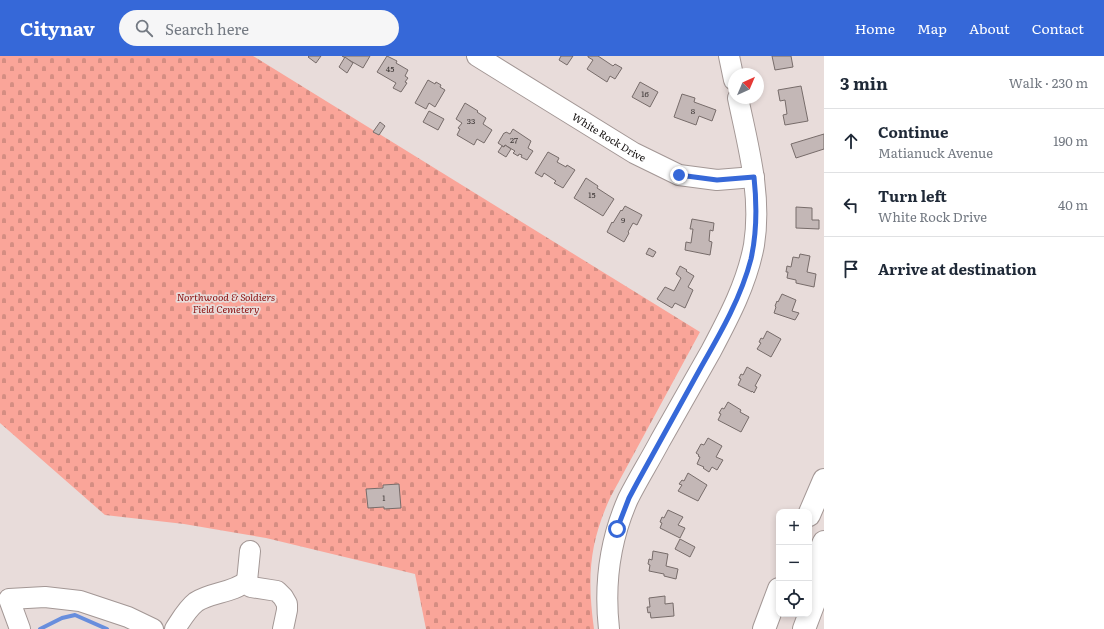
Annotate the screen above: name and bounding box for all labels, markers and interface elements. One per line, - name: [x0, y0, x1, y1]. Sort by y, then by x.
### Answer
- search box: [119, 10, 399, 46]
- text: Citynav: [20, 14, 95, 42]
- icon: search: [133, 17, 155, 39]
- text: Search here: [165, 17, 249, 40]
- text: Home: [855, 18, 895, 38]
- text: Map: [917, 18, 947, 38]
- text: About: [969, 18, 1010, 38]
- text: Contact: [1032, 18, 1084, 38]
- house number: 45: [386, 63, 394, 74]
- north arrow: [728, 68, 764, 104]
- text: 3 min: [840, 70, 888, 95]
- text: Walk · 230 m: [1009, 73, 1088, 92]
- house number: 16: [641, 88, 649, 99]
- house number: 8: [691, 105, 696, 116]
- street label: White Rock Drive: [569, 109, 649, 165]
- house number: 33: [467, 115, 475, 126]
- text: Continue: [878, 120, 948, 143]
- icon: ahead: [840, 130, 862, 152]
- text: 190 m: [1053, 131, 1088, 150]
- house number: 27: [510, 134, 518, 145]
- text: Matianuck Avenue: [878, 143, 993, 162]
- route end: [670, 166, 688, 184]
- text: Turn left: [878, 184, 947, 207]
- house number: 15: [588, 189, 596, 200]
- icon: left: [840, 194, 862, 216]
- text: 40 m: [1058, 195, 1088, 214]
- text: White Rock Drive: [878, 207, 987, 226]
- house number: 9: [621, 214, 625, 225]
- text: Arrive at destination: [878, 257, 1037, 280]
- icon: arrive: [840, 258, 862, 280]
- park label: Northwood & Soldiers Field Cemetery: [177, 289, 275, 316]
- house number: 1: [382, 492, 386, 503]
- map controls: [776, 509, 812, 617]
- button: +: [776, 509, 812, 545]
- route start: [608, 520, 626, 538]
- button: −: [776, 545, 812, 581]
- button: locate: [776, 581, 812, 617]

